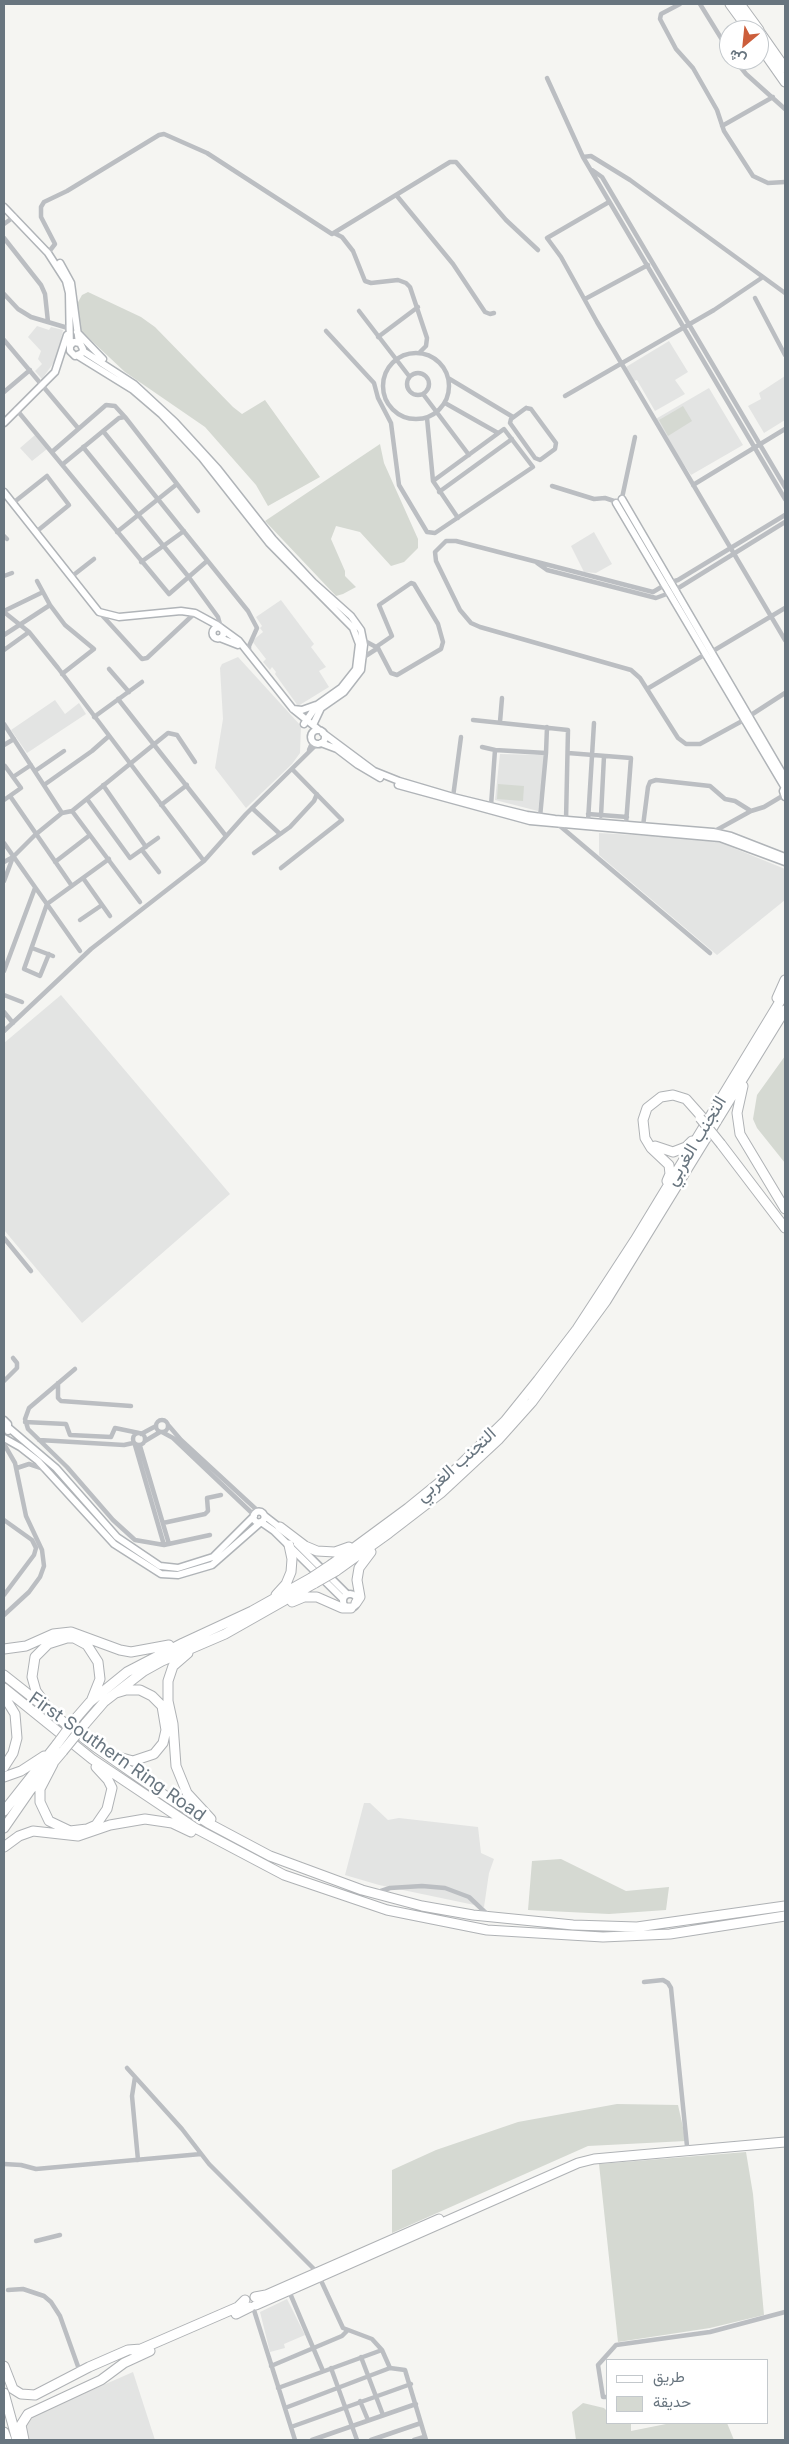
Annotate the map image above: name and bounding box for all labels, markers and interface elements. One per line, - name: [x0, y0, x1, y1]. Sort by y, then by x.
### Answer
- north arrow: [719, 20, 769, 70]
- text: ش: [726, 46, 749, 69]
- street label: التجنب الغربي: [661, 1092, 731, 1190]
- street label: التجنب الغربي: [411, 1423, 501, 1507]
- street label: First Southern Ring Road: [24, 1688, 210, 1826]
- legend: [606, 2359, 769, 2424]
- text: طريق: [653, 2367, 685, 2386]
- text: حديقة: [653, 2392, 691, 2411]

